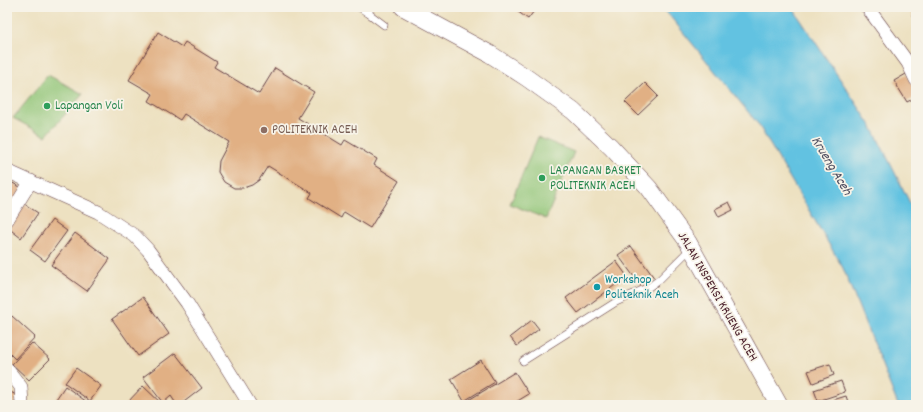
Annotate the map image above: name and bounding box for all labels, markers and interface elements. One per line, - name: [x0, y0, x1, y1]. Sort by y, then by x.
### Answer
- place label: Lapangan Voli: [55, 97, 123, 116]
- marker: Lapangan Voli: [42, 101, 52, 111]
- place label: POLITEKNIK ACEH: [272, 121, 357, 140]
- marker: POLITEKNIK ACEH: [259, 125, 269, 135]
- water label: Krueng Aceh: [806, 133, 857, 200]
- place label: LAPANGAN BASKET POLITEKNIK ACEH: [550, 162, 641, 196]
- marker: LAPANGAN BASKET POLITEKNIK ACEH: [537, 173, 547, 183]
- street label: JALAN INSPEKSI KRUENG ACEH: [672, 229, 762, 365]
- place label: Workshop Politeknik Aceh: [605, 271, 679, 305]
- marker: Workshop Politeknik Aceh: [592, 282, 602, 292]

